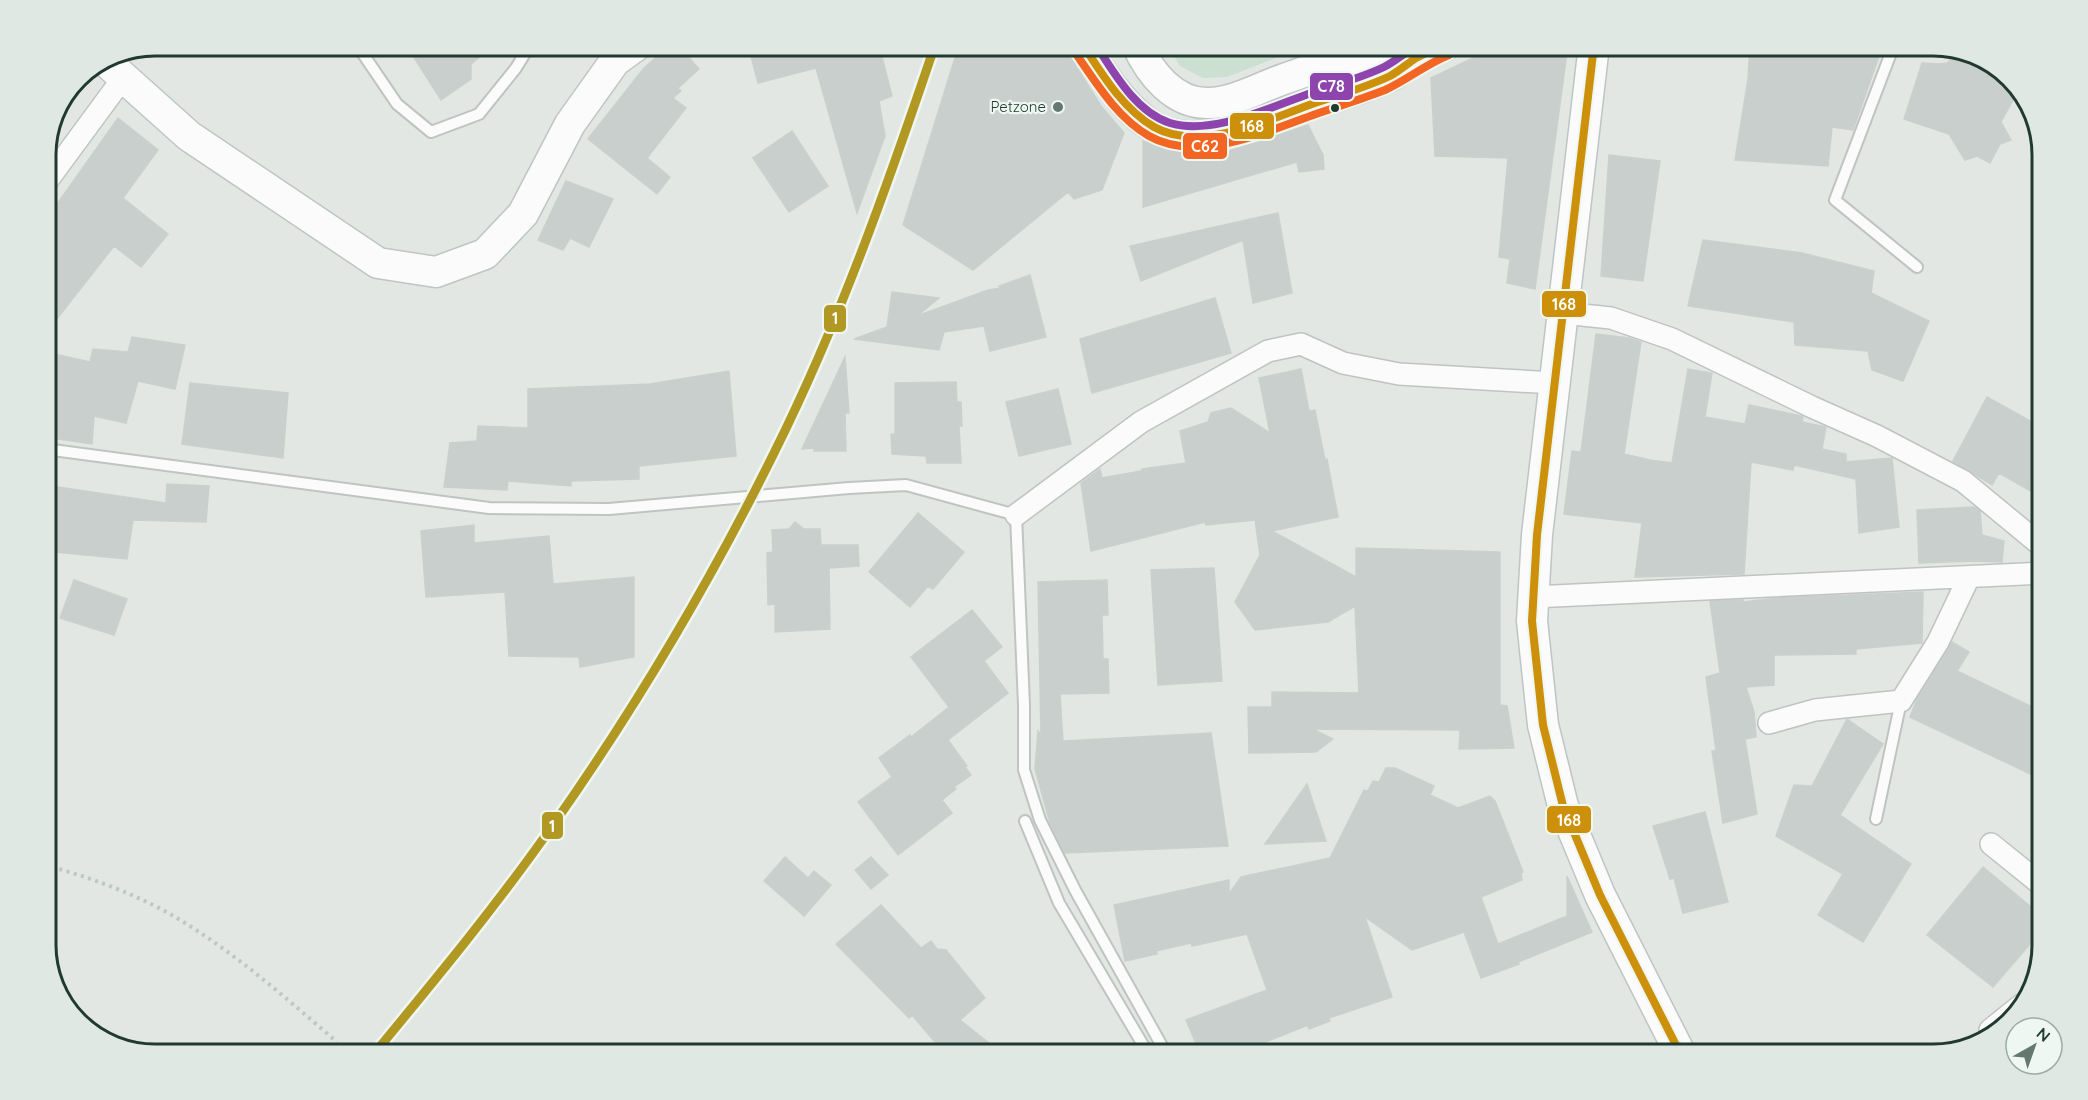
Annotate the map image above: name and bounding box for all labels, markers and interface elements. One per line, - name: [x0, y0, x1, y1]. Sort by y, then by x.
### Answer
- line badge: C78: [1309, 72, 1354, 101]
- text: C78: [1317, 76, 1345, 96]
- place label: Petzone: [990, 97, 1046, 116]
- marker: Petzone: [1051, 100, 1065, 114]
- unlabelled marker: [1329, 102, 1341, 114]
- line badge: 168: [1229, 112, 1275, 140]
- text: 168: [1240, 116, 1264, 136]
- line badge: C62: [1182, 132, 1228, 160]
- text: C62: [1191, 136, 1219, 156]
- line badge: 168: [1541, 290, 1587, 318]
- text: 168: [1552, 294, 1576, 314]
- line badge: 1: [823, 304, 847, 333]
- text: 1: [832, 308, 838, 328]
- line badge: 168: [1546, 805, 1592, 834]
- text: 168: [1557, 810, 1581, 830]
- line badge: 1: [541, 811, 564, 840]
- text: 1: [549, 816, 555, 836]
- north arrow: [2004, 1016, 2064, 1076]
- text: N: [2033, 1023, 2055, 1046]

